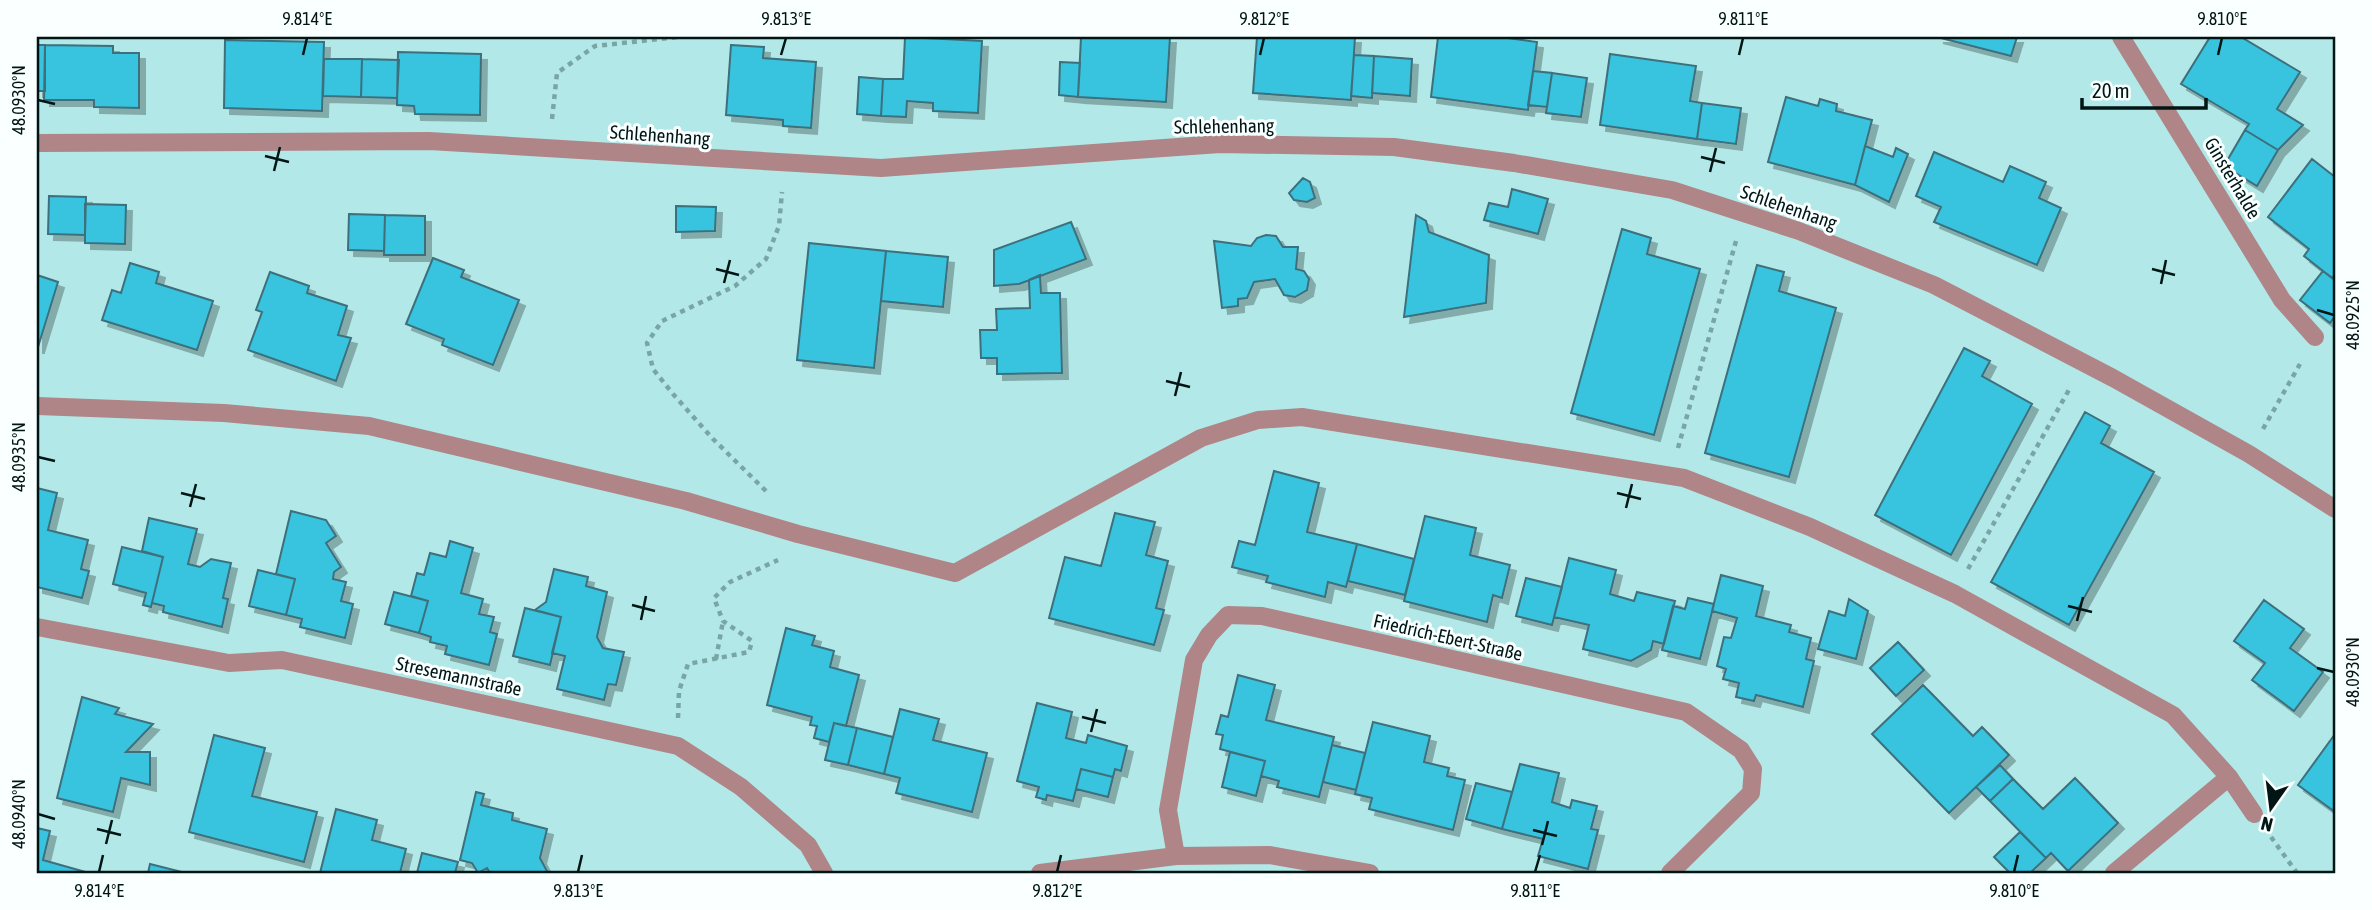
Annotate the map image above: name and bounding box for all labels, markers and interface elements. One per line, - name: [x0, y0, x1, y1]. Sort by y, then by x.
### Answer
- text: 9.814°E: [282, 8, 332, 29]
- text: 9.813°E: [761, 8, 811, 29]
- text: 9.812°E: [1239, 8, 1289, 29]
- text: 9.811°E: [1718, 8, 1768, 29]
- text: 9.810°E: [2197, 8, 2247, 29]
- text: 48.0930°N: [8, 65, 29, 135]
- scale bar: [2082, 66, 2206, 110]
- text: 20 m: [2092, 78, 2130, 102]
- street label: Schlehenhang: [1174, 114, 1275, 138]
- street label: Schlehenhang: [609, 121, 712, 150]
- street label: Ginsterhalde: [2200, 134, 2266, 222]
- street label: Schlehenhang: [1738, 180, 1841, 234]
- text: 48.0925°N: [2342, 280, 2363, 350]
- text: 48.0935°N: [8, 422, 29, 492]
- street label: Friedrich-Ebert-Straße: [1371, 609, 1525, 665]
- text: 48.0930°N: [2342, 637, 2363, 707]
- street label: Stresemannstraße: [394, 652, 524, 700]
- north arrow: [2236, 774, 2306, 844]
- text: 48.0940°N: [8, 779, 29, 849]
- text: N: [2259, 812, 2275, 837]
- text: 9.814°E: [74, 880, 124, 901]
- text: 9.813°E: [553, 880, 603, 901]
- text: 9.812°E: [1032, 880, 1082, 901]
- text: 9.811°E: [1510, 880, 1560, 901]
- text: 9.810°E: [1989, 880, 2039, 901]

